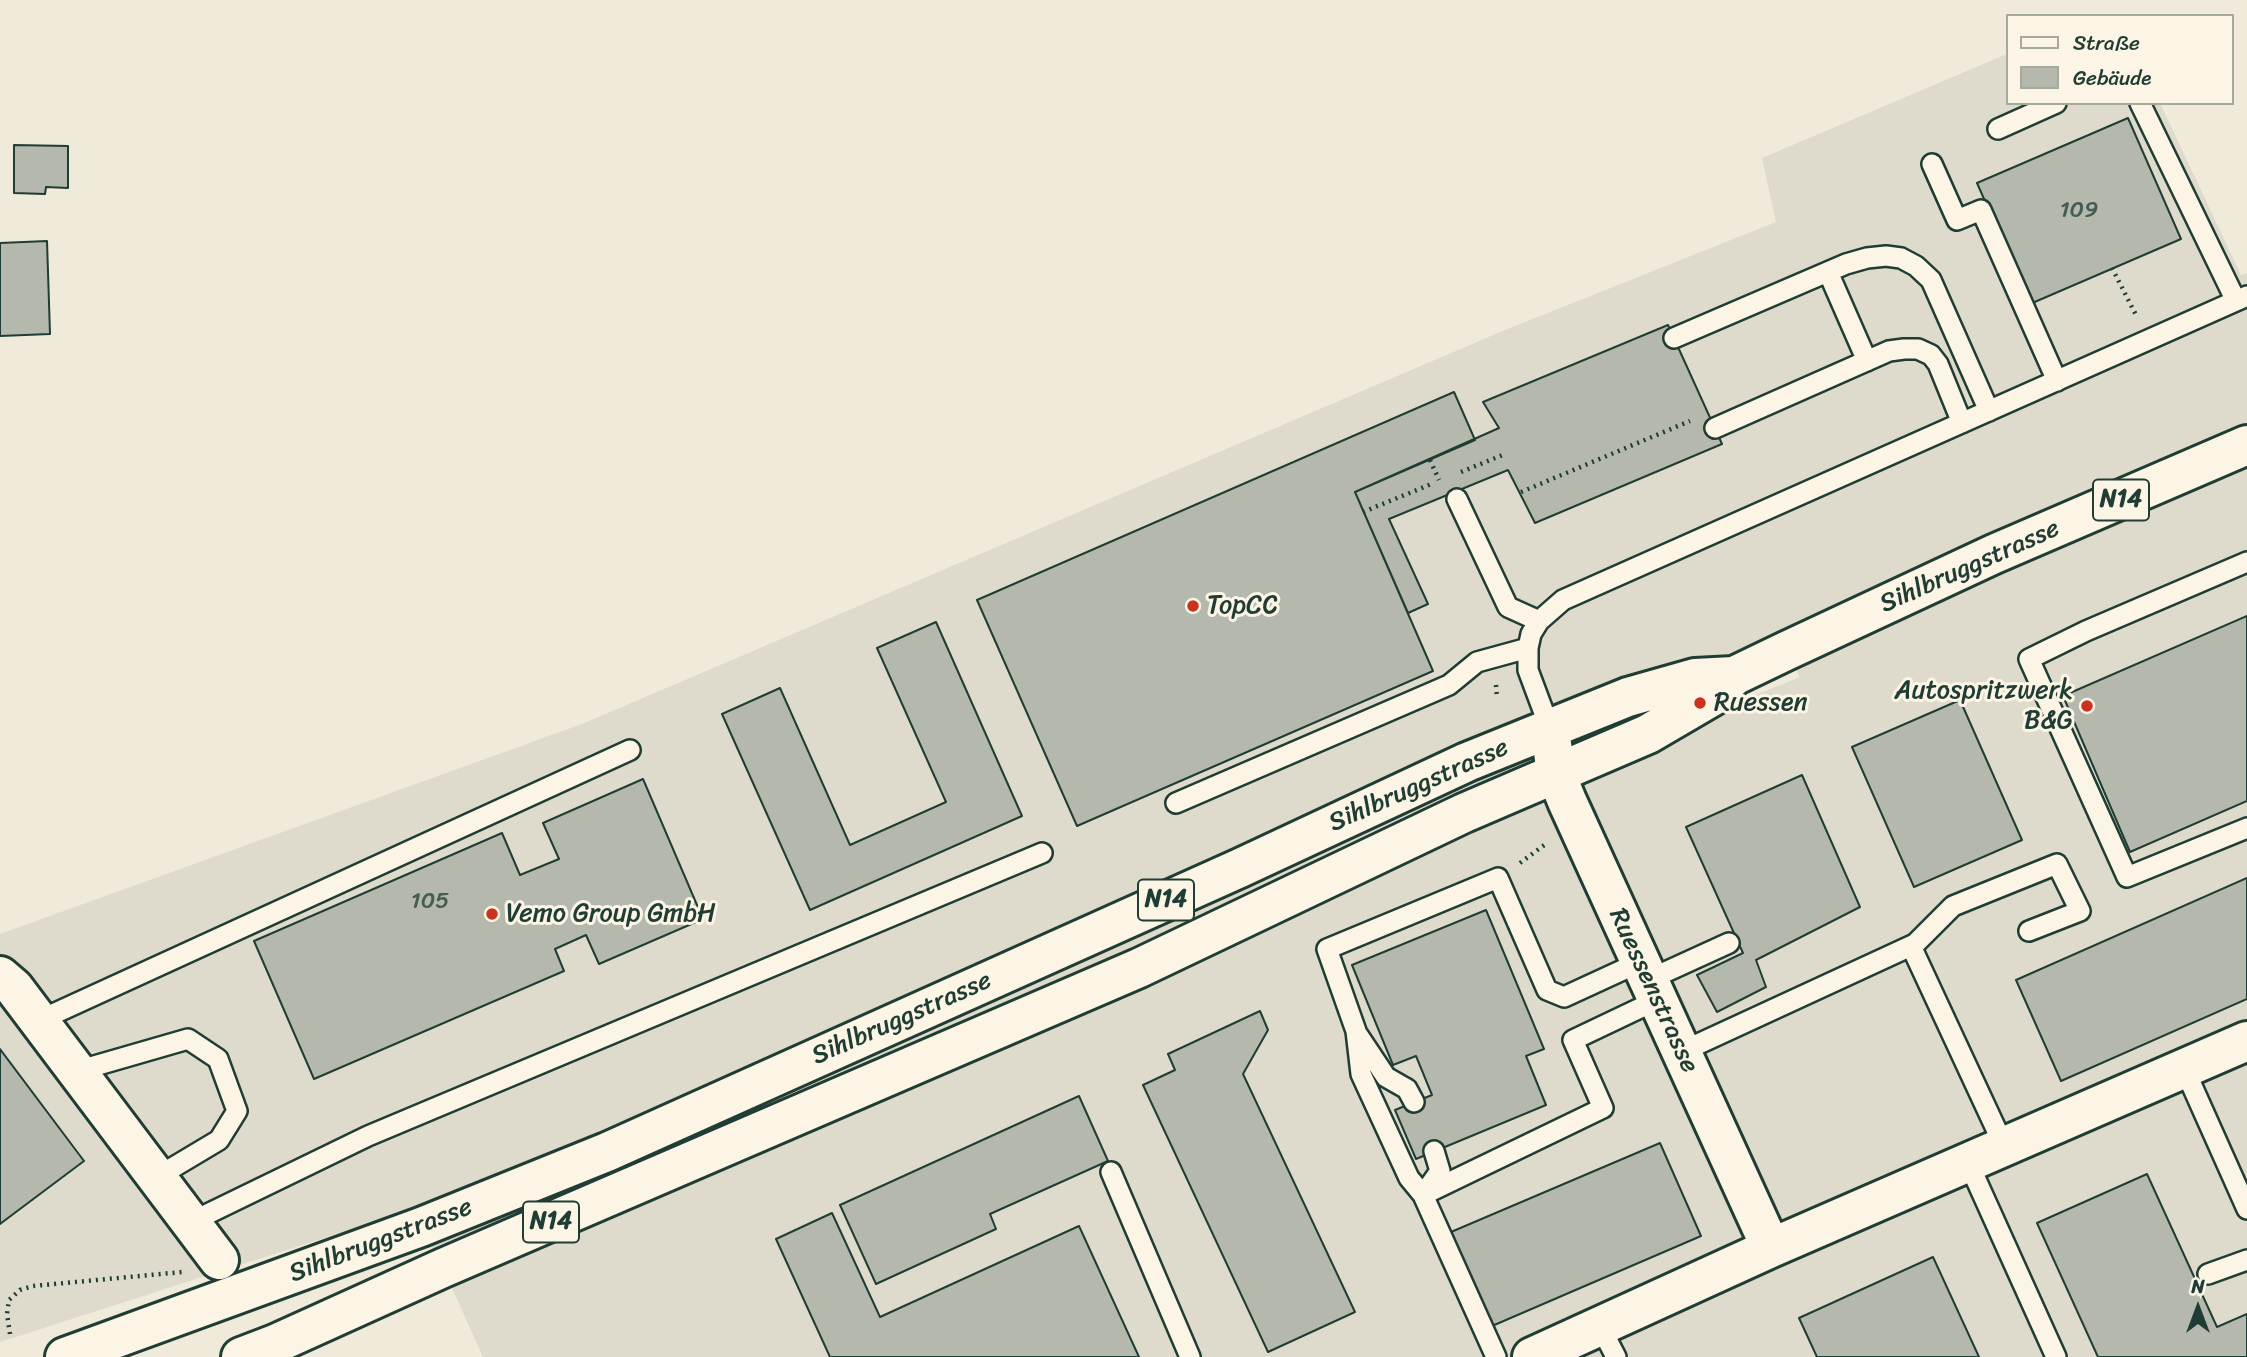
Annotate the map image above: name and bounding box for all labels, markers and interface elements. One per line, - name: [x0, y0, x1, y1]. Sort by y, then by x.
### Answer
- legend: [2006, 14, 2233, 105]
- text: Straße: [2073, 24, 2140, 62]
- text: Gebäude: [2073, 59, 2151, 97]
- house number: 109: [2060, 197, 2098, 225]
- road number: N14: [2093, 480, 2149, 520]
- street label: Sihlbruggstrasse: [1875, 513, 2065, 621]
- place label: TopCC: [1207, 590, 1278, 622]
- marker: TopCC: [1185, 598, 1201, 614]
- place label: Autospritzwerk B&G: [1894, 675, 2073, 736]
- place label: Ruessen: [1714, 687, 1808, 719]
- marker: Ruessen: [1692, 695, 1708, 711]
- marker: Autospritzwerk B&G: [2079, 698, 2095, 714]
- street label: Sihlbruggstrasse: [1324, 732, 1514, 840]
- road number: N14: [1138, 880, 1194, 920]
- house number: 105: [411, 888, 449, 916]
- place label: Vemo Group GmbH: [506, 898, 716, 930]
- street label: Ruessenstrasse: [1601, 904, 1705, 1078]
- marker: Vemo Group GmbH: [484, 906, 500, 922]
- street label: Sihlbruggstrasse: [807, 965, 997, 1073]
- street label: Sihlbruggstrasse: [285, 1192, 477, 1290]
- road number: N14: [523, 1202, 579, 1242]
- text: N: [2191, 1270, 2205, 1303]
- north arrow: [2163, 1273, 2233, 1343]

